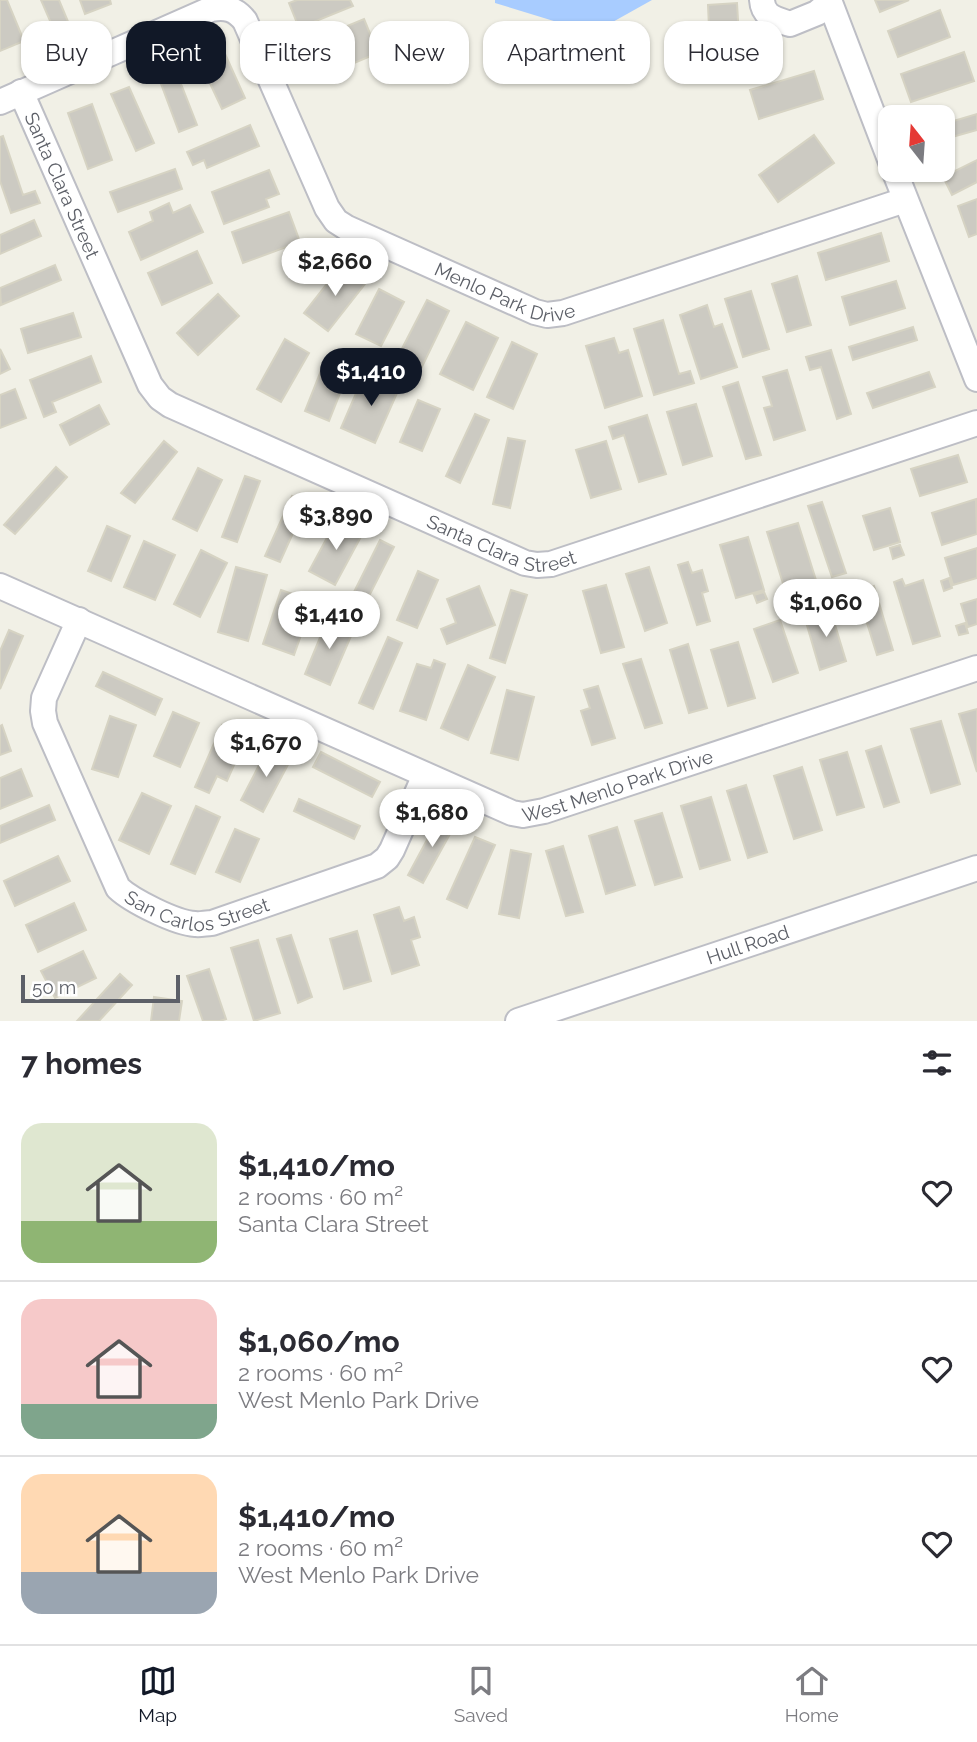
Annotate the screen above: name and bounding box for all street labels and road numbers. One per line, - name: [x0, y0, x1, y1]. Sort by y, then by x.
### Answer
- street label: Santa Clara Street: [20, 109, 104, 263]
- street label: Menlo Park Drive: [431, 258, 578, 327]
- street label: Santa Clara Street: [424, 510, 579, 576]
- street label: West Menlo Park Drive: [520, 745, 716, 826]
- street label: San Carlos Street: [121, 886, 272, 935]
- street label: Hull Road: [704, 921, 792, 968]

